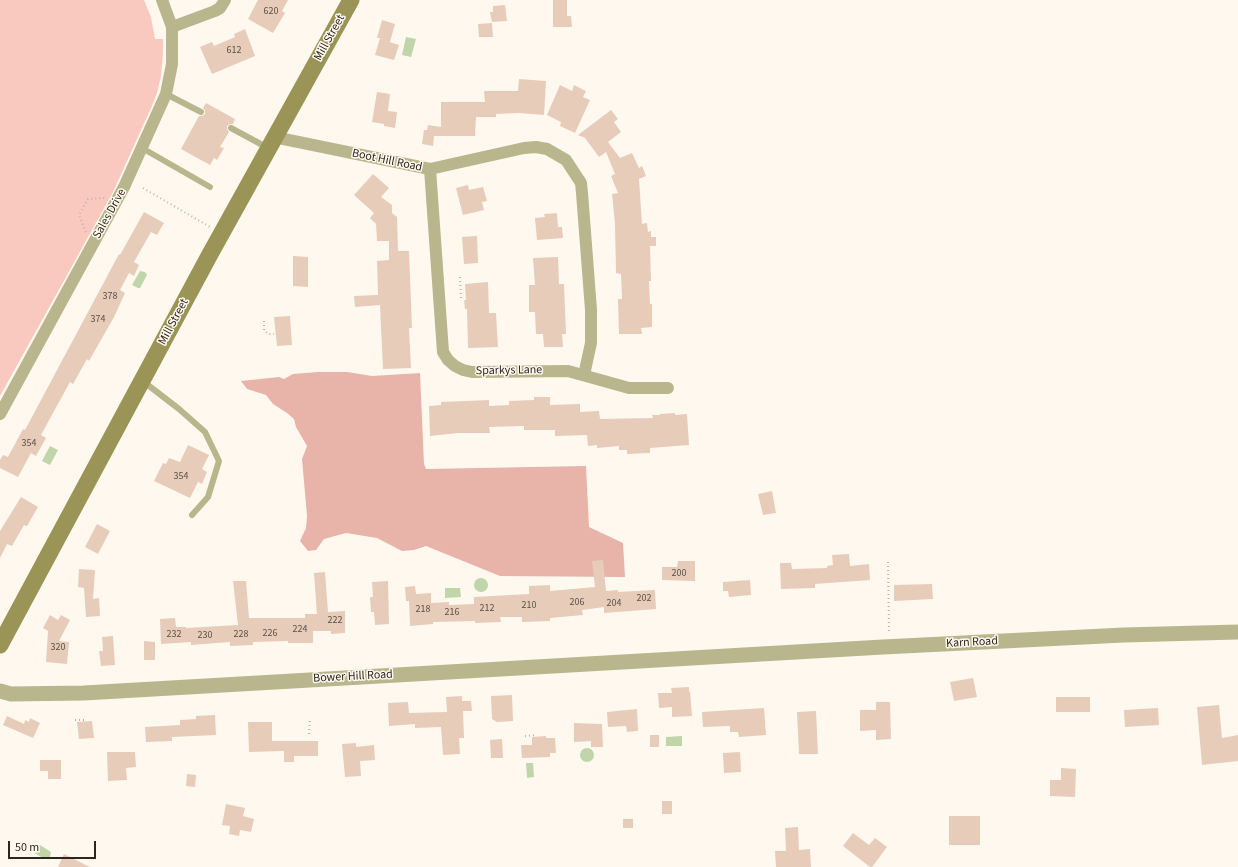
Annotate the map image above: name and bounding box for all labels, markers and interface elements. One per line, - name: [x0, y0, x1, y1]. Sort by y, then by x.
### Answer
- house number: 620: [264, 6, 278, 18]
- street label: Mill Street: [312, 13, 348, 63]
- house number: 612: [227, 45, 241, 57]
- street label: Boot Hill Road: [351, 147, 423, 175]
- street label: Sales Drive: [90, 186, 130, 242]
- house number: 378: [103, 291, 117, 303]
- street label: Mill Street: [156, 296, 192, 348]
- house number: 374: [91, 314, 105, 326]
- street label: Sparkys Lane: [476, 363, 542, 379]
- house number: 354: [22, 438, 36, 450]
- house number: 354: [174, 471, 188, 483]
- house number: 200: [672, 568, 686, 580]
- house number: 202: [637, 593, 651, 605]
- house number: 206: [570, 597, 584, 609]
- house number: 204: [607, 598, 621, 610]
- house number: 210: [522, 600, 536, 612]
- house number: 212: [480, 603, 494, 615]
- house number: 218: [416, 604, 430, 616]
- house number: 216: [445, 607, 459, 619]
- house number: 222: [328, 615, 342, 627]
- house number: 224: [293, 624, 307, 636]
- house number: 226: [263, 628, 277, 640]
- house number: 232: [167, 629, 181, 641]
- house number: 228: [234, 629, 248, 641]
- house number: 230: [198, 630, 212, 642]
- street label: Karn Road: [946, 634, 998, 652]
- house number: 320: [51, 642, 65, 654]
- street label: Bower Hill Road: [313, 668, 393, 686]
- scale bar: [10, 833, 98, 859]
- text: 50 m: [15, 839, 39, 856]

